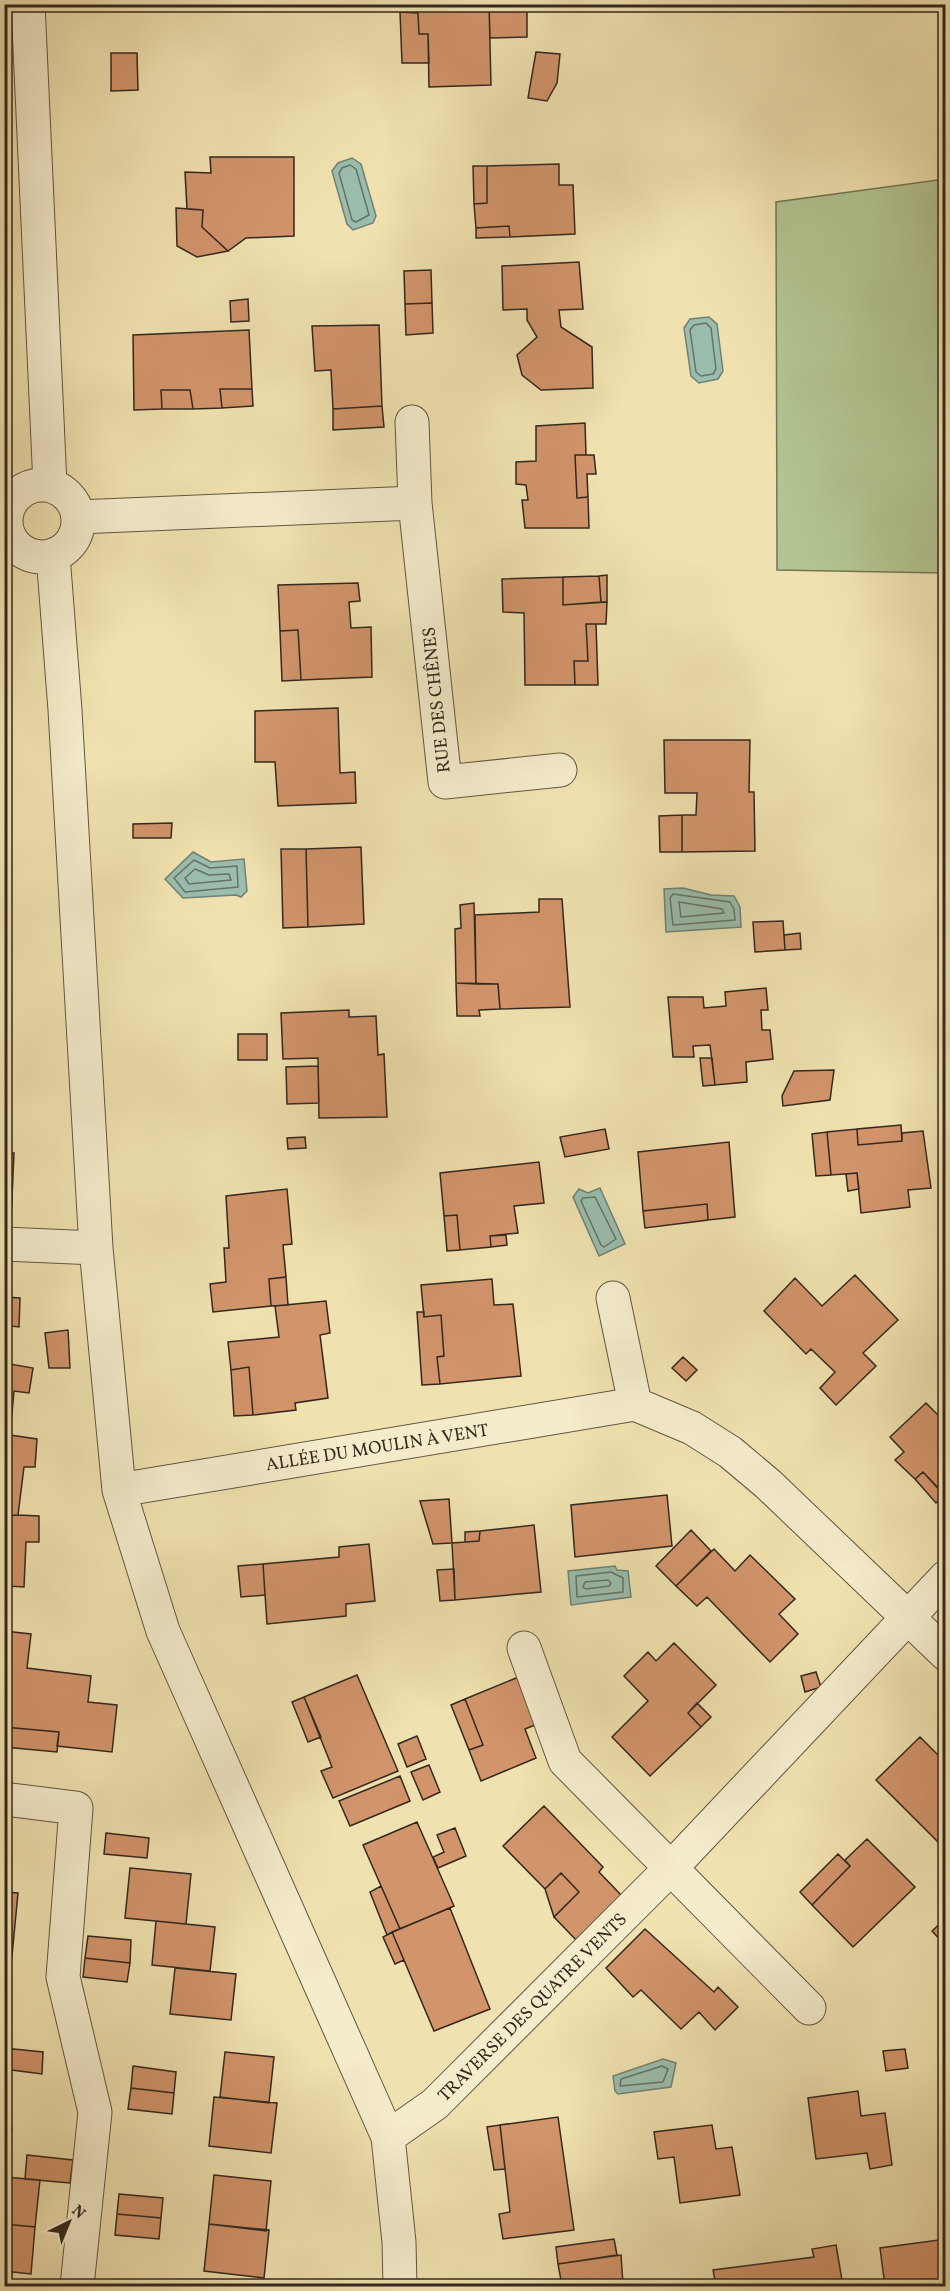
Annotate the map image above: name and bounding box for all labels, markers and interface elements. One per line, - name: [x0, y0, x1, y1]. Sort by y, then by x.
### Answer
- street label: RUE DES CHÊNES: [417, 626, 458, 774]
- street label: ALLÉE DU MOULIN À VENT: [264, 1418, 491, 1478]
- street label: TRAVERSE DES QUATRE VENTS: [433, 1908, 633, 2108]
- north arrow: [39, 2192, 99, 2252]
- text: N: [66, 2200, 90, 2225]

